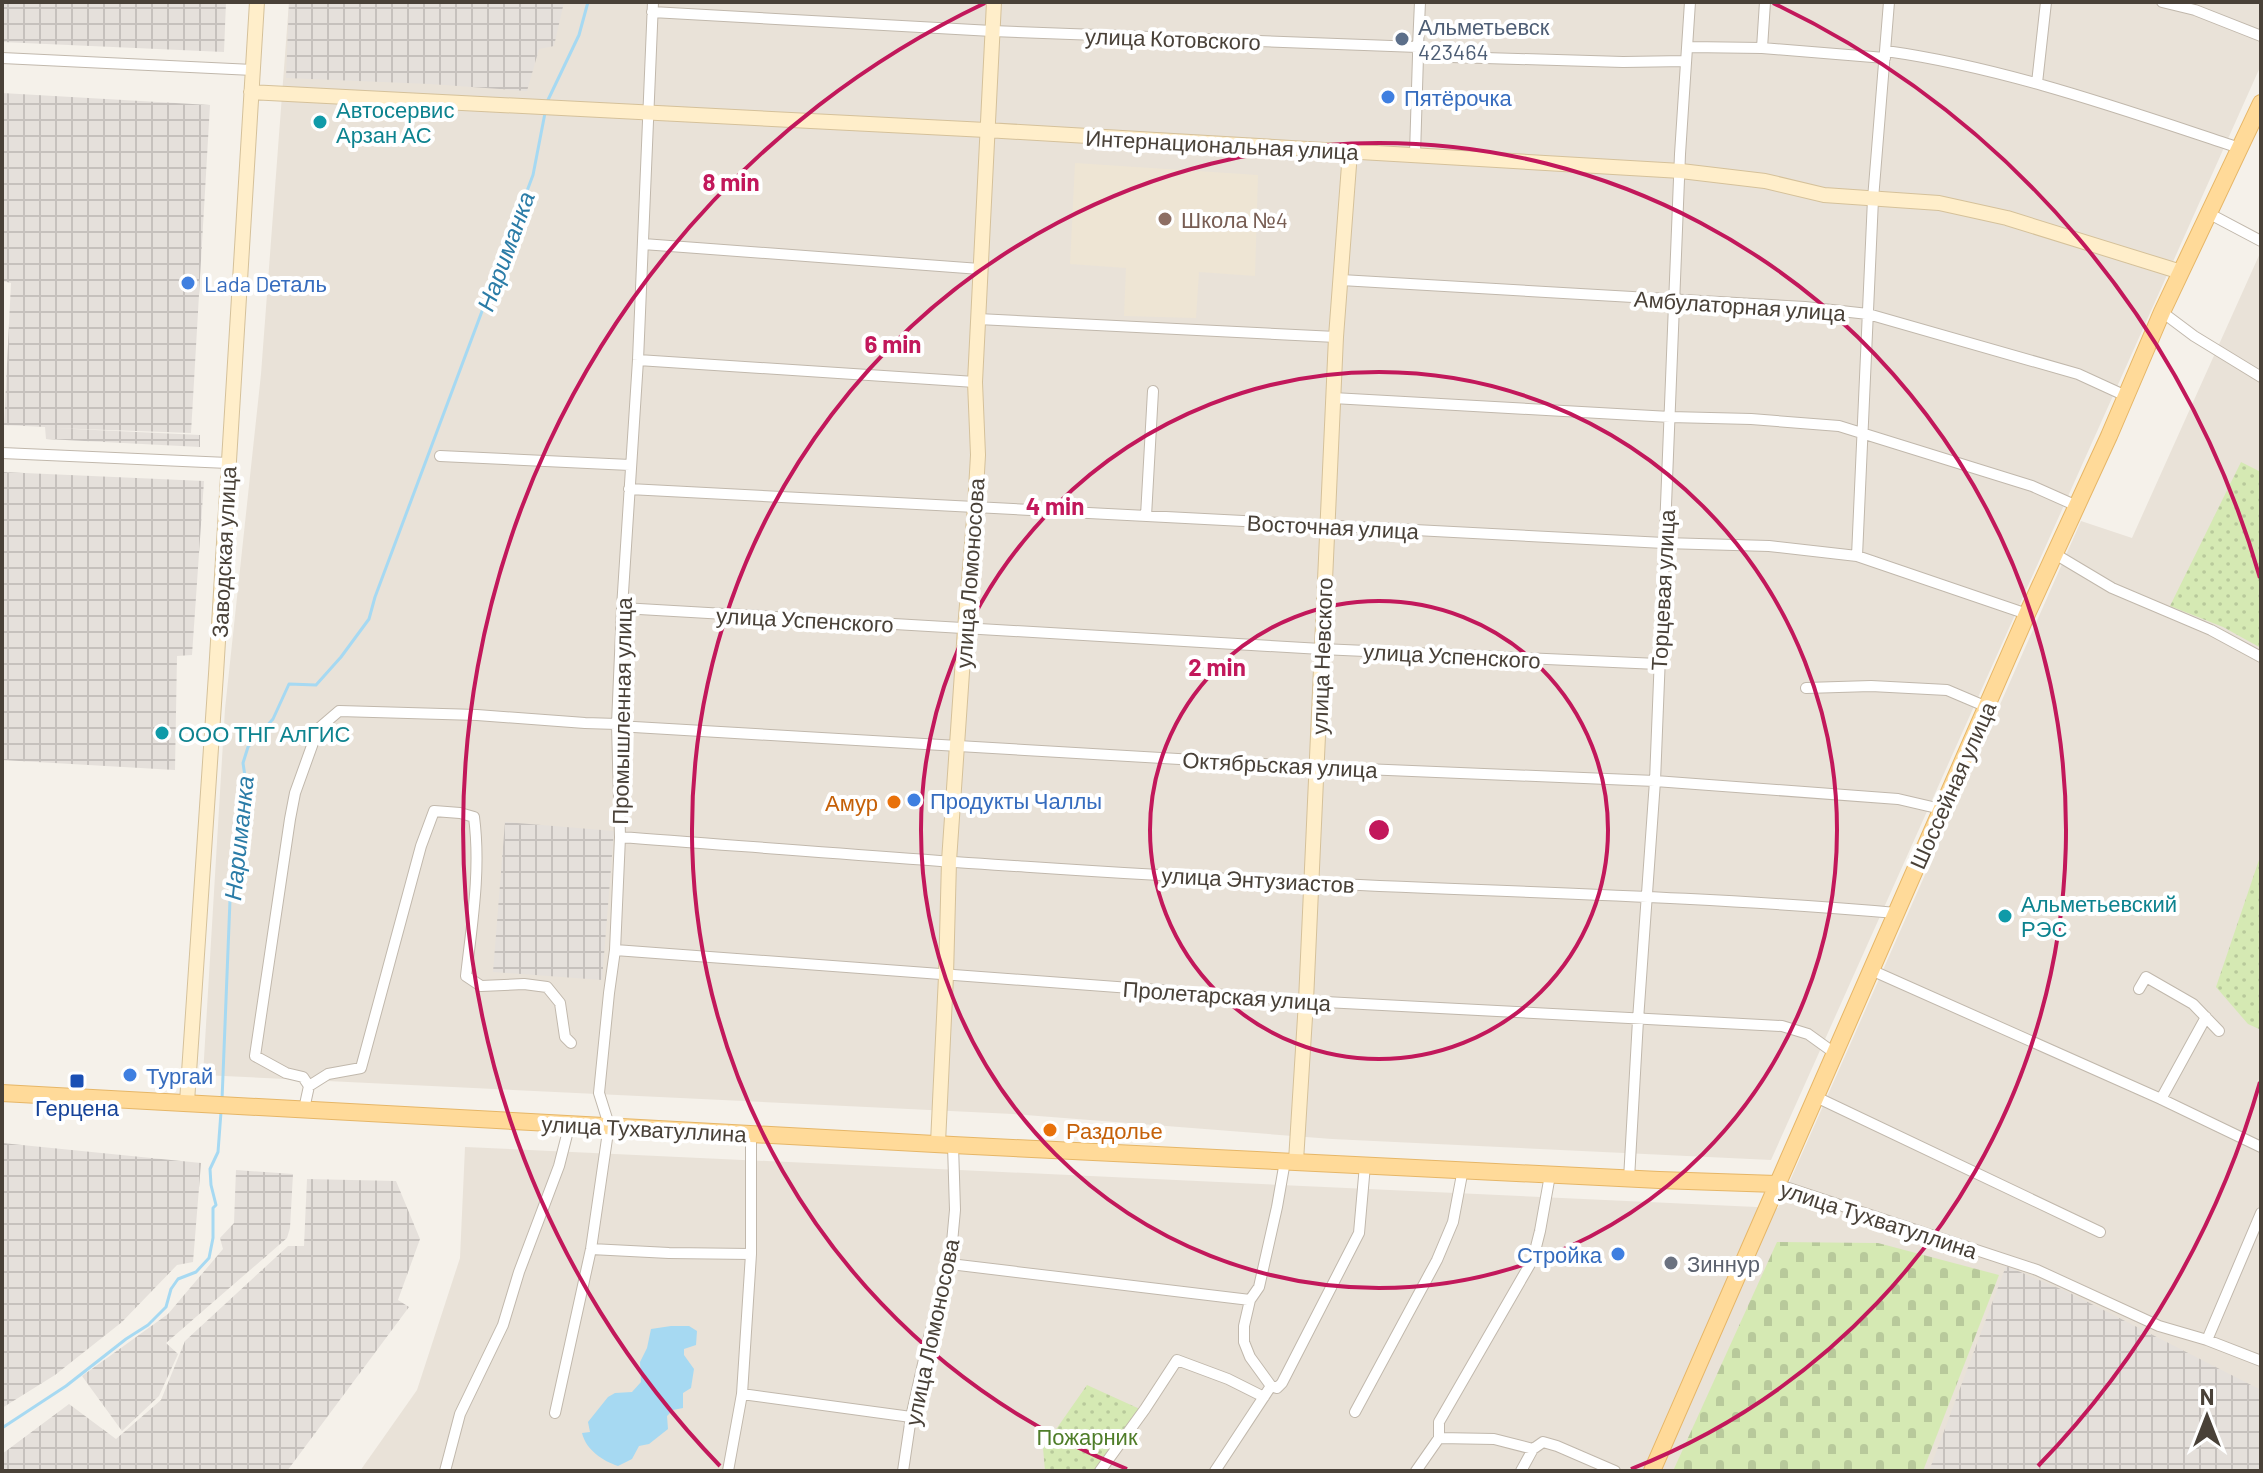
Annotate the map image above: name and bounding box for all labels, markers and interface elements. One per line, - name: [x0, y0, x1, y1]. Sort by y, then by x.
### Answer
- place label: Альметьевск 423464: [1418, 13, 1550, 64]
- street label: улица Котовского: [1085, 22, 1261, 55]
- marker: Альметьевск 423464: [1393, 30, 1411, 48]
- place label: Пятёрочка: [1404, 84, 1513, 111]
- marker: Пятёрочка: [1379, 88, 1397, 106]
- place label: Автосервис Арзан АС: [336, 96, 454, 148]
- marker: Автосервис Арзан АС: [311, 113, 329, 131]
- street label: Интернациональная улица: [1085, 124, 1360, 165]
- text: 8 min: [702, 167, 760, 196]
- water label: Нариманка: [470, 187, 540, 315]
- place label: Школа №4: [1181, 206, 1288, 232]
- marker: Школа №4: [1156, 210, 1174, 228]
- place label: Lada Dеталь: [204, 270, 327, 296]
- marker: Lada Dеталь: [179, 274, 197, 292]
- street label: Амбулаторная улица: [1633, 285, 1848, 326]
- text: 6 min: [865, 329, 921, 358]
- street label: Заводская улица: [206, 465, 242, 638]
- street label: улица Ломоносова: [949, 476, 990, 669]
- text: 4 min: [1026, 491, 1084, 520]
- street label: Торцевая улица: [1645, 508, 1680, 671]
- street label: Восточная улица: [1246, 509, 1420, 545]
- street label: улица Невского: [1305, 577, 1338, 735]
- street label: Промышленная улица: [606, 596, 637, 825]
- street label: улица Успенского: [716, 601, 894, 638]
- street label: улица Успенского: [1363, 637, 1541, 674]
- text: 2 min: [1188, 652, 1246, 681]
- street label: Шоссейная улица: [1903, 697, 2002, 873]
- place label: ООО ТНГ АлГИС: [178, 720, 351, 746]
- marker: ООО ТНГ АлГИС: [153, 724, 171, 742]
- street label: Октябрьская улица: [1182, 746, 1379, 783]
- water label: Нариманка: [217, 774, 259, 902]
- place label: Продукты Чаллы: [930, 787, 1102, 814]
- place label: Амур: [825, 789, 878, 816]
- marker: Продукты Чаллы: [905, 791, 923, 809]
- marker: Амур: [885, 793, 903, 811]
- centre of rings: [1365, 816, 1393, 844]
- street label: улица Энтузиастов: [1161, 861, 1355, 898]
- place label: Альметьевский РЭС: [2021, 890, 2177, 941]
- marker: Альметьевский РЭС: [1996, 907, 2014, 925]
- street label: Пролетарская улица: [1122, 975, 1333, 1016]
- place label: Тургай: [146, 1062, 213, 1089]
- marker: Тургай: [121, 1066, 139, 1084]
- marker: Герцена: [68, 1072, 86, 1090]
- place label: Герцена: [35, 1094, 120, 1121]
- street label: улица Тухватуллина: [541, 1110, 748, 1147]
- place label: Раздолье: [1066, 1117, 1163, 1144]
- marker: Раздолье: [1041, 1121, 1059, 1139]
- street label: улица Тухватуллина: [1777, 1175, 1981, 1264]
- street label: улица Ломоносова: [898, 1235, 965, 1428]
- place label: Стройка: [1517, 1241, 1603, 1268]
- marker: Стройка: [1609, 1245, 1627, 1263]
- place label: Зиннур: [1687, 1250, 1760, 1277]
- marker: Зиннур: [1662, 1254, 1680, 1272]
- north arrow: [2167, 1377, 2247, 1457]
- text: N: [2200, 1383, 2214, 1409]
- park label: Пожарник: [1036, 1423, 1138, 1450]

